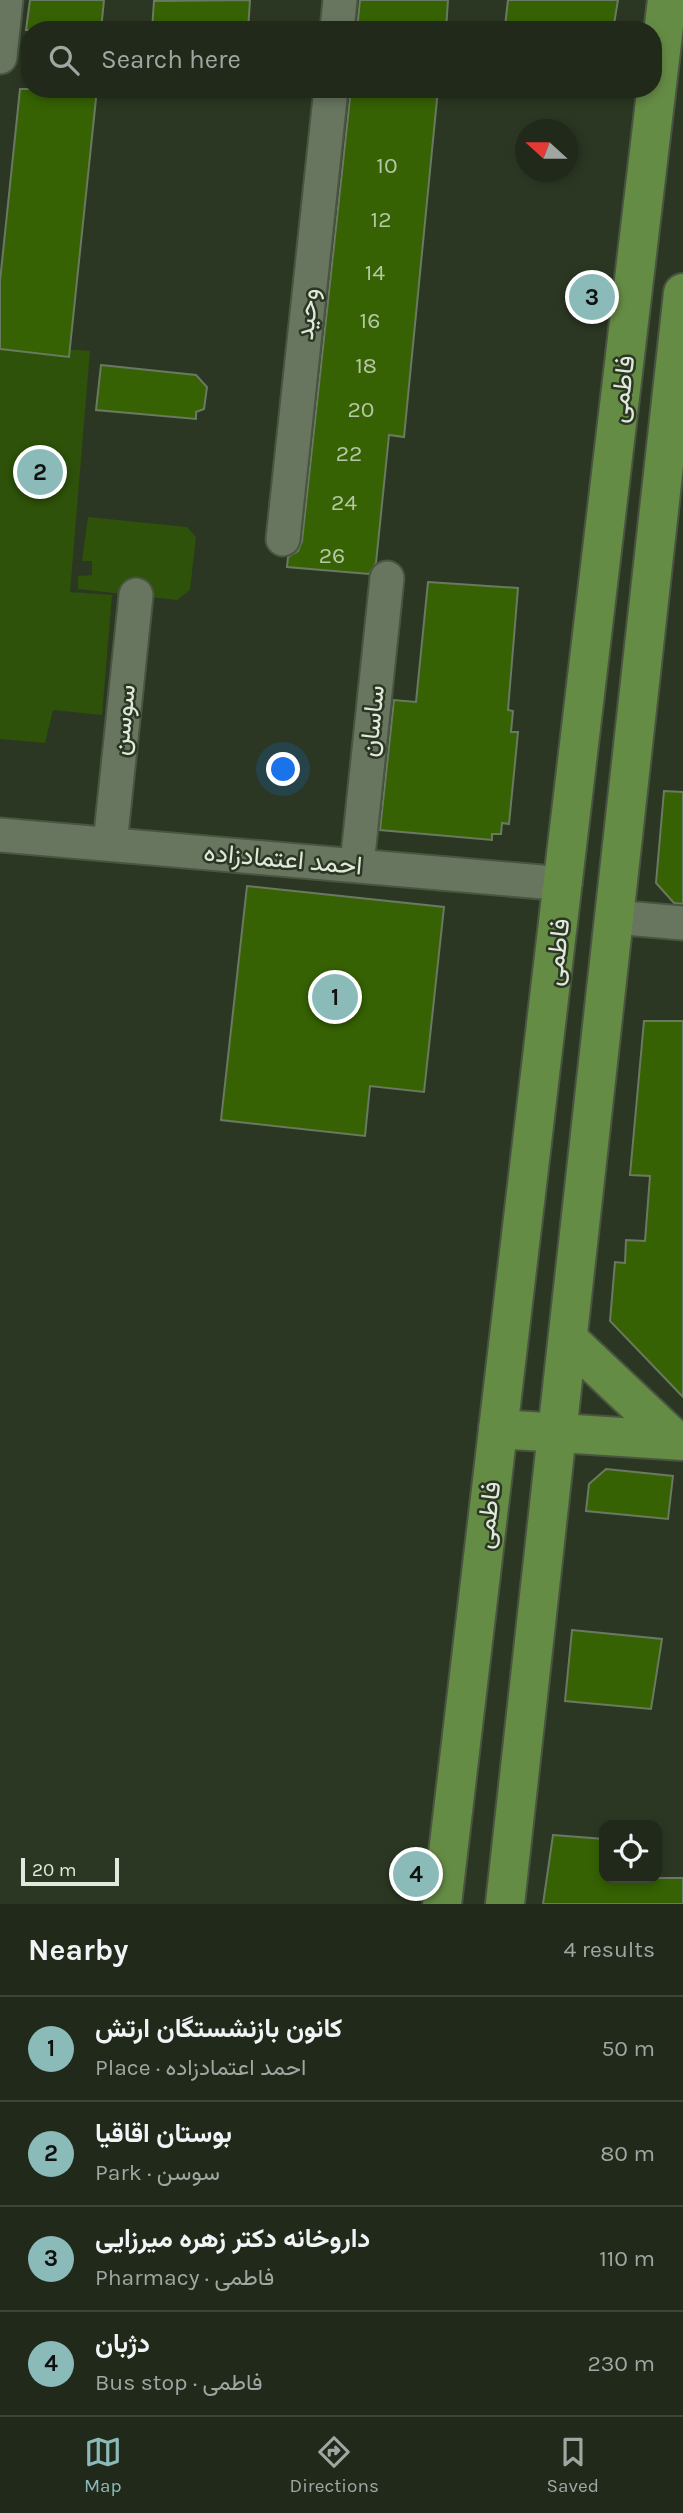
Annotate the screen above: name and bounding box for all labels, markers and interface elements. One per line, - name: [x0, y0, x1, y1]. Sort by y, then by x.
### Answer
- search box: [21, 21, 662, 98]
- icon: search: [45, 41, 83, 79]
- text: Search here: [101, 44, 241, 75]
- north arrow: [515, 119, 578, 182]
- house number: 10: [376, 152, 398, 179]
- house number: 12: [371, 206, 391, 233]
- house number: 14: [365, 259, 385, 286]
- pin: 3: [569, 271, 615, 323]
- street label: وحید: [289, 286, 325, 342]
- house number: 16: [360, 307, 380, 334]
- house number: 18: [355, 352, 377, 379]
- street label: فاطمی: [602, 353, 642, 425]
- house number: 20: [348, 396, 374, 423]
- house number: 22: [336, 440, 362, 467]
- pin: 2: [17, 446, 63, 498]
- house number: 24: [331, 489, 357, 516]
- house number: 26: [319, 542, 345, 569]
- street label: سوسن: [104, 683, 142, 757]
- street label: ساسان: [353, 683, 391, 759]
- your location: [266, 752, 300, 786]
- street label: احمد اعتمادزاده: [202, 837, 364, 881]
- street label: فاطمی: [537, 916, 577, 988]
- pin: 1: [312, 971, 358, 1023]
- street label: فاطمی: [468, 1479, 508, 1551]
- map controls: [599, 1820, 662, 1883]
- button: locate: [599, 1820, 662, 1883]
- pin: 4: [393, 1848, 439, 1900]
- scale bar: [21, 1855, 119, 1887]
- text: 20 m: [32, 1859, 77, 1881]
- text: Nearby: [28, 1932, 128, 1968]
- text: 4 results: [563, 1936, 655, 1963]
- text: کانون بازنشستگان ارتش: [95, 2013, 342, 2044]
- text: 1: [47, 2035, 55, 2062]
- text: 50 m: [601, 2035, 655, 2062]
- text: Place · احمد اعتمادزاده: [95, 2054, 306, 2081]
- text: بوستان اقاقیا: [95, 2118, 232, 2149]
- text: 2: [44, 2140, 58, 2167]
- text: 80 m: [600, 2140, 655, 2167]
- text: Park · سوسن: [95, 2159, 220, 2186]
- text: داروخانه دکتر زهره میرزایی: [95, 2223, 370, 2254]
- text: 3: [44, 2245, 58, 2272]
- text: 110 m: [599, 2245, 655, 2272]
- text: Pharmacy · فاطمی: [95, 2264, 274, 2291]
- text: دژبان: [95, 2328, 150, 2359]
- text: 4: [44, 2350, 58, 2377]
- text: 230 m: [587, 2350, 655, 2377]
- text: Bus stop · فاطمی: [95, 2369, 263, 2396]
- tab: Map: [84, 2433, 122, 2497]
- tab: Directions: [290, 2433, 379, 2497]
- tab: Saved: [547, 2433, 599, 2497]

